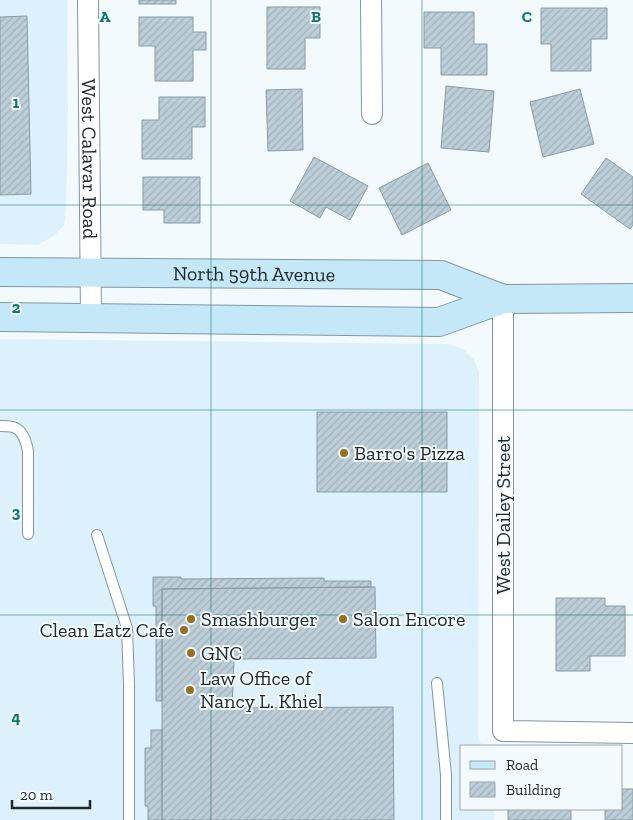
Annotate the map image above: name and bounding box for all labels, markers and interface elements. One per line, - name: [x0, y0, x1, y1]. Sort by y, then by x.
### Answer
- text: A: [100, 7, 111, 26]
- text: B: [311, 7, 321, 26]
- text: C: [522, 7, 532, 26]
- street label: West Calavar Road: [77, 79, 102, 239]
- text: 1: [13, 93, 20, 112]
- street label: North 59th Avenue: [173, 261, 335, 286]
- text: 2: [12, 298, 21, 317]
- street label: West Dailey Street: [491, 435, 515, 594]
- place label: Barro's Pizza: [354, 441, 465, 465]
- marker: Barro's Pizza: [338, 447, 350, 459]
- text: 3: [12, 503, 21, 522]
- place label: Smashburger: [201, 607, 318, 631]
- place label: Salon Encore: [353, 607, 465, 631]
- marker: Smashburger: [185, 613, 197, 625]
- marker: Salon Encore: [337, 613, 349, 625]
- place label: Clean Eatz Cafe: [40, 618, 174, 642]
- marker: Clean Eatz Cafe: [178, 624, 190, 636]
- place label: GNC: [201, 641, 242, 665]
- marker: GNC: [185, 647, 197, 659]
- place label: Law Office of Nancy L. Khiel: [200, 666, 323, 713]
- marker: Law Office of Nancy L. Khiel: [184, 684, 196, 696]
- text: 4: [11, 708, 21, 727]
- legend: [460, 745, 623, 810]
- text: Road: [506, 756, 539, 774]
- scale bar: [12, 778, 90, 810]
- text: Building: [506, 781, 561, 799]
- text: 20 m: [20, 786, 53, 804]

